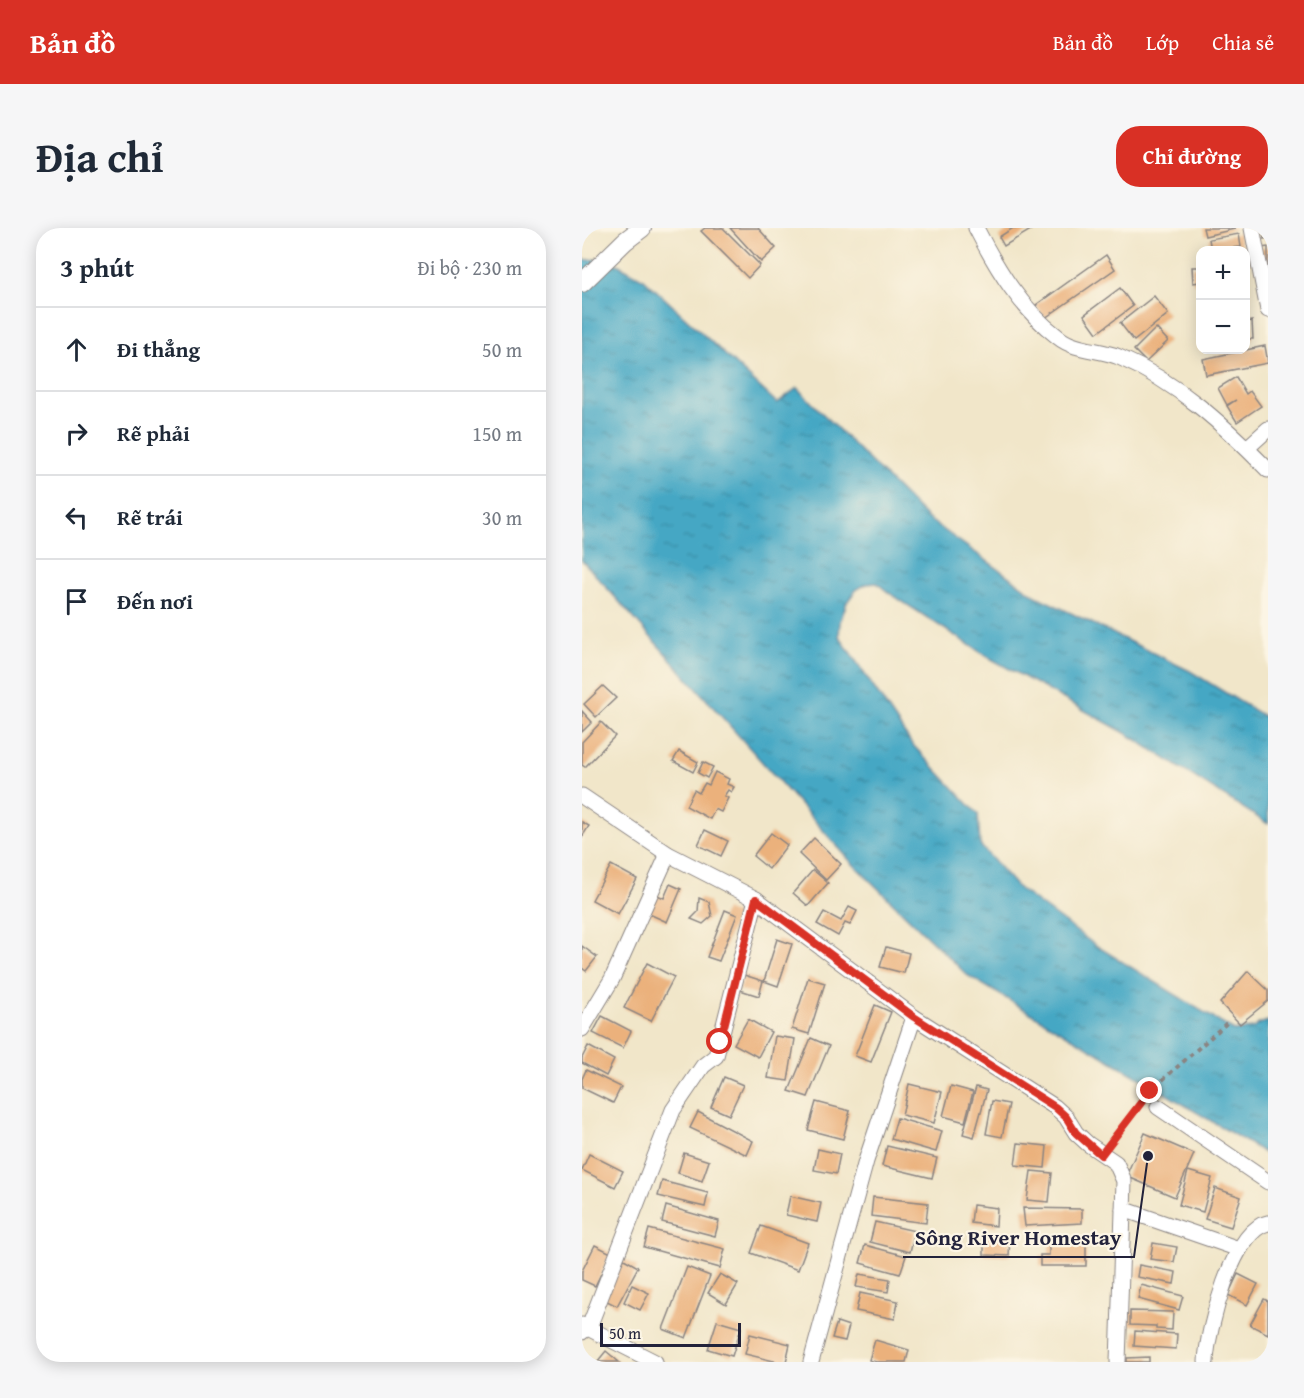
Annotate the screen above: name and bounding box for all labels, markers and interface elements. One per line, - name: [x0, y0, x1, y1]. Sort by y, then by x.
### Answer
- text: Bản đồ: [30, 22, 115, 63]
- text: Bản đồ: [1053, 27, 1113, 58]
- text: Lớp: [1146, 27, 1179, 58]
- text: Chia sẻ: [1212, 27, 1274, 58]
- text: Địa chỉ: [36, 126, 164, 187]
- button: Chỉ đường: [1116, 126, 1268, 187]
- map controls: [1196, 246, 1250, 354]
- button: +: [1196, 246, 1250, 300]
- text: 3 phút: [60, 248, 134, 287]
- text: Đi bộ · 230 m: [418, 253, 522, 282]
- button: −: [1196, 300, 1250, 354]
- icon: ahead: [60, 333, 93, 366]
- text: Đi thẳng: [117, 333, 200, 365]
- text: 50 m: [482, 335, 522, 364]
- icon: right: [60, 417, 93, 450]
- text: Rẽ phải: [117, 417, 190, 449]
- text: 150 m: [472, 419, 522, 448]
- icon: left: [60, 501, 93, 534]
- text: Rẽ trái: [117, 501, 183, 533]
- text: 30 m: [482, 503, 522, 532]
- icon: arrive: [60, 585, 93, 618]
- text: Đến nơi: [117, 585, 193, 617]
- route start: [706, 1028, 732, 1054]
- route end: [1136, 1077, 1162, 1103]
- callout: Sông River Homestay: [903, 1217, 1134, 1257]
- text: Sông River Homestay: [915, 1221, 1122, 1253]
- scale bar: [600, 1320, 741, 1348]
- text: 50 m: [609, 1321, 641, 1345]

